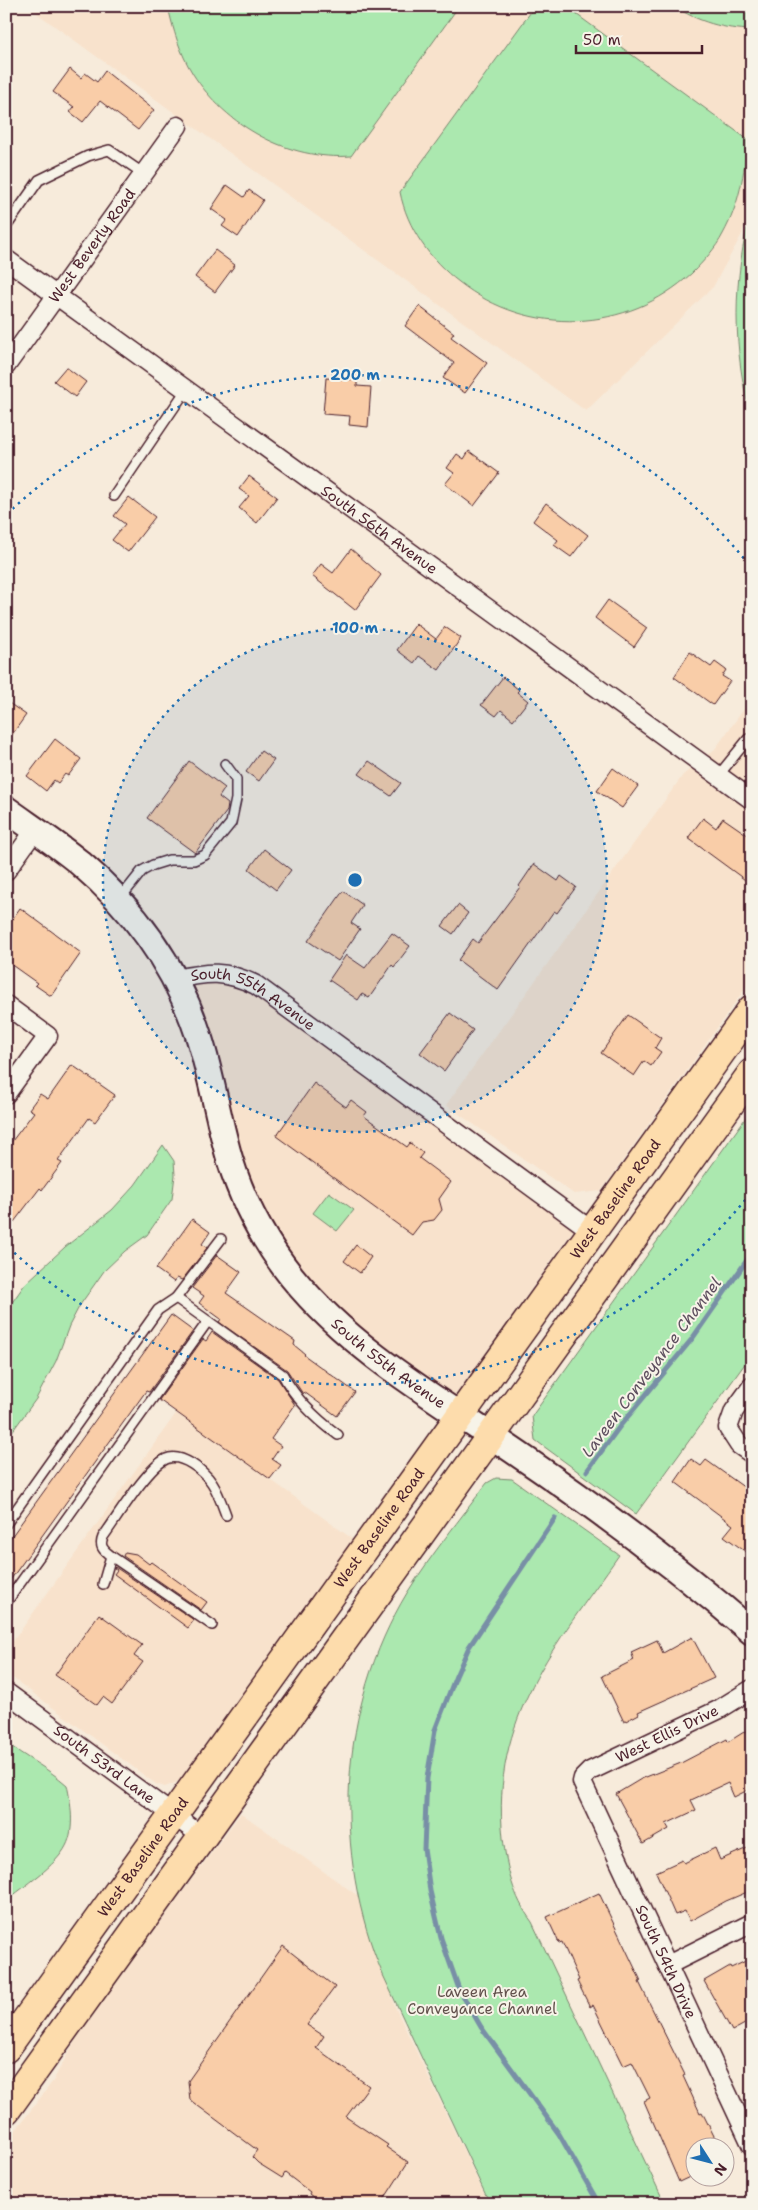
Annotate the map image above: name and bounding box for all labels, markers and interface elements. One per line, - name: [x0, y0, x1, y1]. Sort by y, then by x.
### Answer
- scale bar: [576, 22, 702, 54]
- text: 50 m: [583, 30, 621, 50]
- street label: West Beverly Road: [44, 184, 140, 307]
- text: 200 m: [330, 365, 380, 385]
- street label: South 56th Avenue: [317, 481, 442, 579]
- text: 100 m: [332, 618, 378, 638]
- centre of rings: [346, 871, 364, 889]
- street label: South 55th Avenue: [189, 964, 319, 1035]
- street label: West Baseline Road: [566, 1135, 666, 1263]
- water label: Laveen Conveyance Channel: [577, 1273, 726, 1462]
- street label: South 55th Avenue: [327, 1314, 449, 1413]
- street label: West Baseline Road: [329, 1464, 430, 1592]
- street label: West Ellis Drive: [612, 1700, 722, 1768]
- street label: South 53rd Lane: [49, 1720, 159, 1808]
- street label: West Baseline Road: [93, 1793, 193, 1921]
- street label: South 54th Drive: [631, 1901, 701, 2022]
- park label: Laveen Area Conveyance Channel: [407, 1982, 557, 2019]
- north arrow: [686, 2138, 736, 2188]
- text: N: [710, 2160, 731, 2179]

